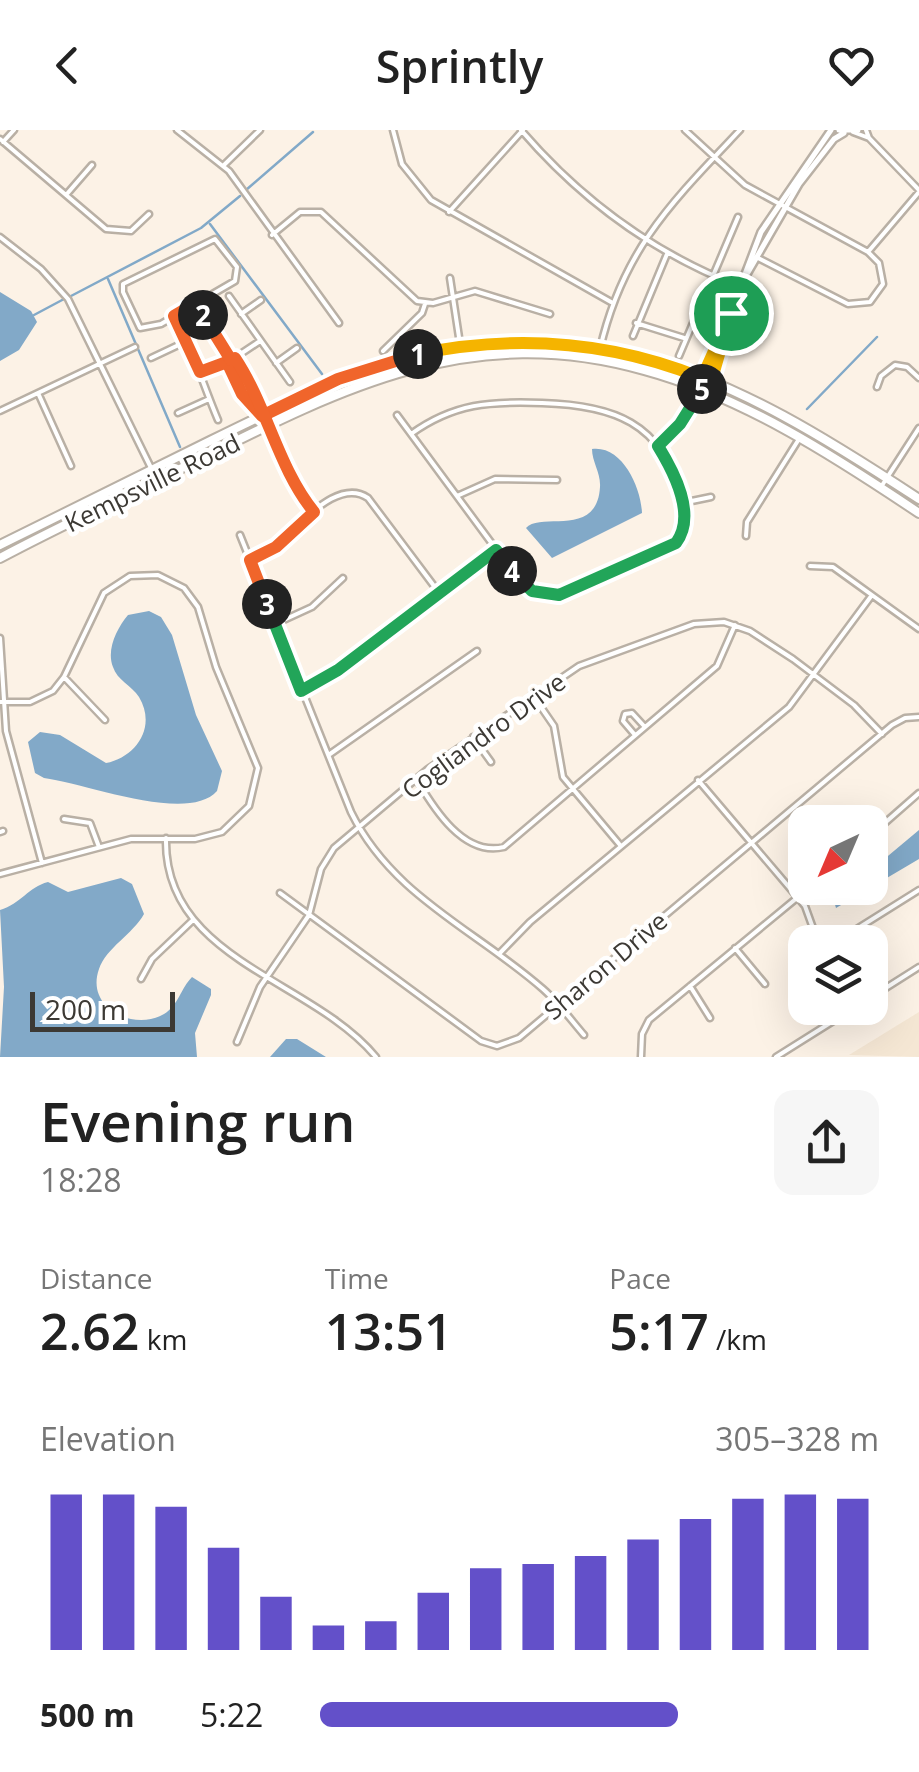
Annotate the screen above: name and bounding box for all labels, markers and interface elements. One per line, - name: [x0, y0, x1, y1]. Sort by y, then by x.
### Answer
- text: Sprintly: [376, 35, 543, 96]
- icon: back: [40, 38, 95, 93]
- icon: heart: [824, 38, 879, 93]
- pin: [689, 271, 774, 356]
- icon: arrive: [704, 286, 759, 341]
- pin: 2: [178, 290, 228, 340]
- text: 2: [195, 296, 211, 334]
- pin: 1: [393, 329, 443, 379]
- text: 1: [410, 335, 426, 373]
- pin: 5: [677, 364, 727, 414]
- text: 5: [694, 370, 710, 408]
- street label: Kempsville Road: [59, 425, 245, 539]
- pin: 4: [487, 546, 537, 596]
- text: 4: [504, 552, 520, 590]
- pin: 3: [242, 579, 292, 629]
- text: 3: [259, 585, 275, 623]
- street label: Cogliandro Drive: [394, 664, 572, 806]
- north arrow: [788, 805, 888, 905]
- map controls: [788, 805, 888, 1025]
- street label: Sharon Drive: [536, 903, 674, 1027]
- button: layers: [788, 925, 888, 1025]
- scale bar: [30, 987, 175, 1031]
- text: 200 m: [45, 990, 126, 1028]
- text: Evening run: [40, 1083, 355, 1158]
- button: share: [774, 1090, 879, 1195]
- text: 18:28: [40, 1158, 122, 1201]
- text: Distance: [40, 1259, 153, 1297]
- text: Time: [325, 1259, 389, 1297]
- text: Pace: [609, 1259, 671, 1297]
- text: 2.62: [40, 1297, 139, 1365]
- text: 13:51: [325, 1297, 453, 1365]
- text: 5:17: [609, 1297, 709, 1365]
- text: km: [139, 1320, 187, 1358]
- text: /km: [709, 1320, 767, 1358]
- text: Elevation: [40, 1417, 176, 1460]
- text: 305–328 m: [715, 1417, 879, 1460]
- text: 500 m: [40, 1693, 135, 1736]
- text: 5:22: [200, 1693, 263, 1736]

